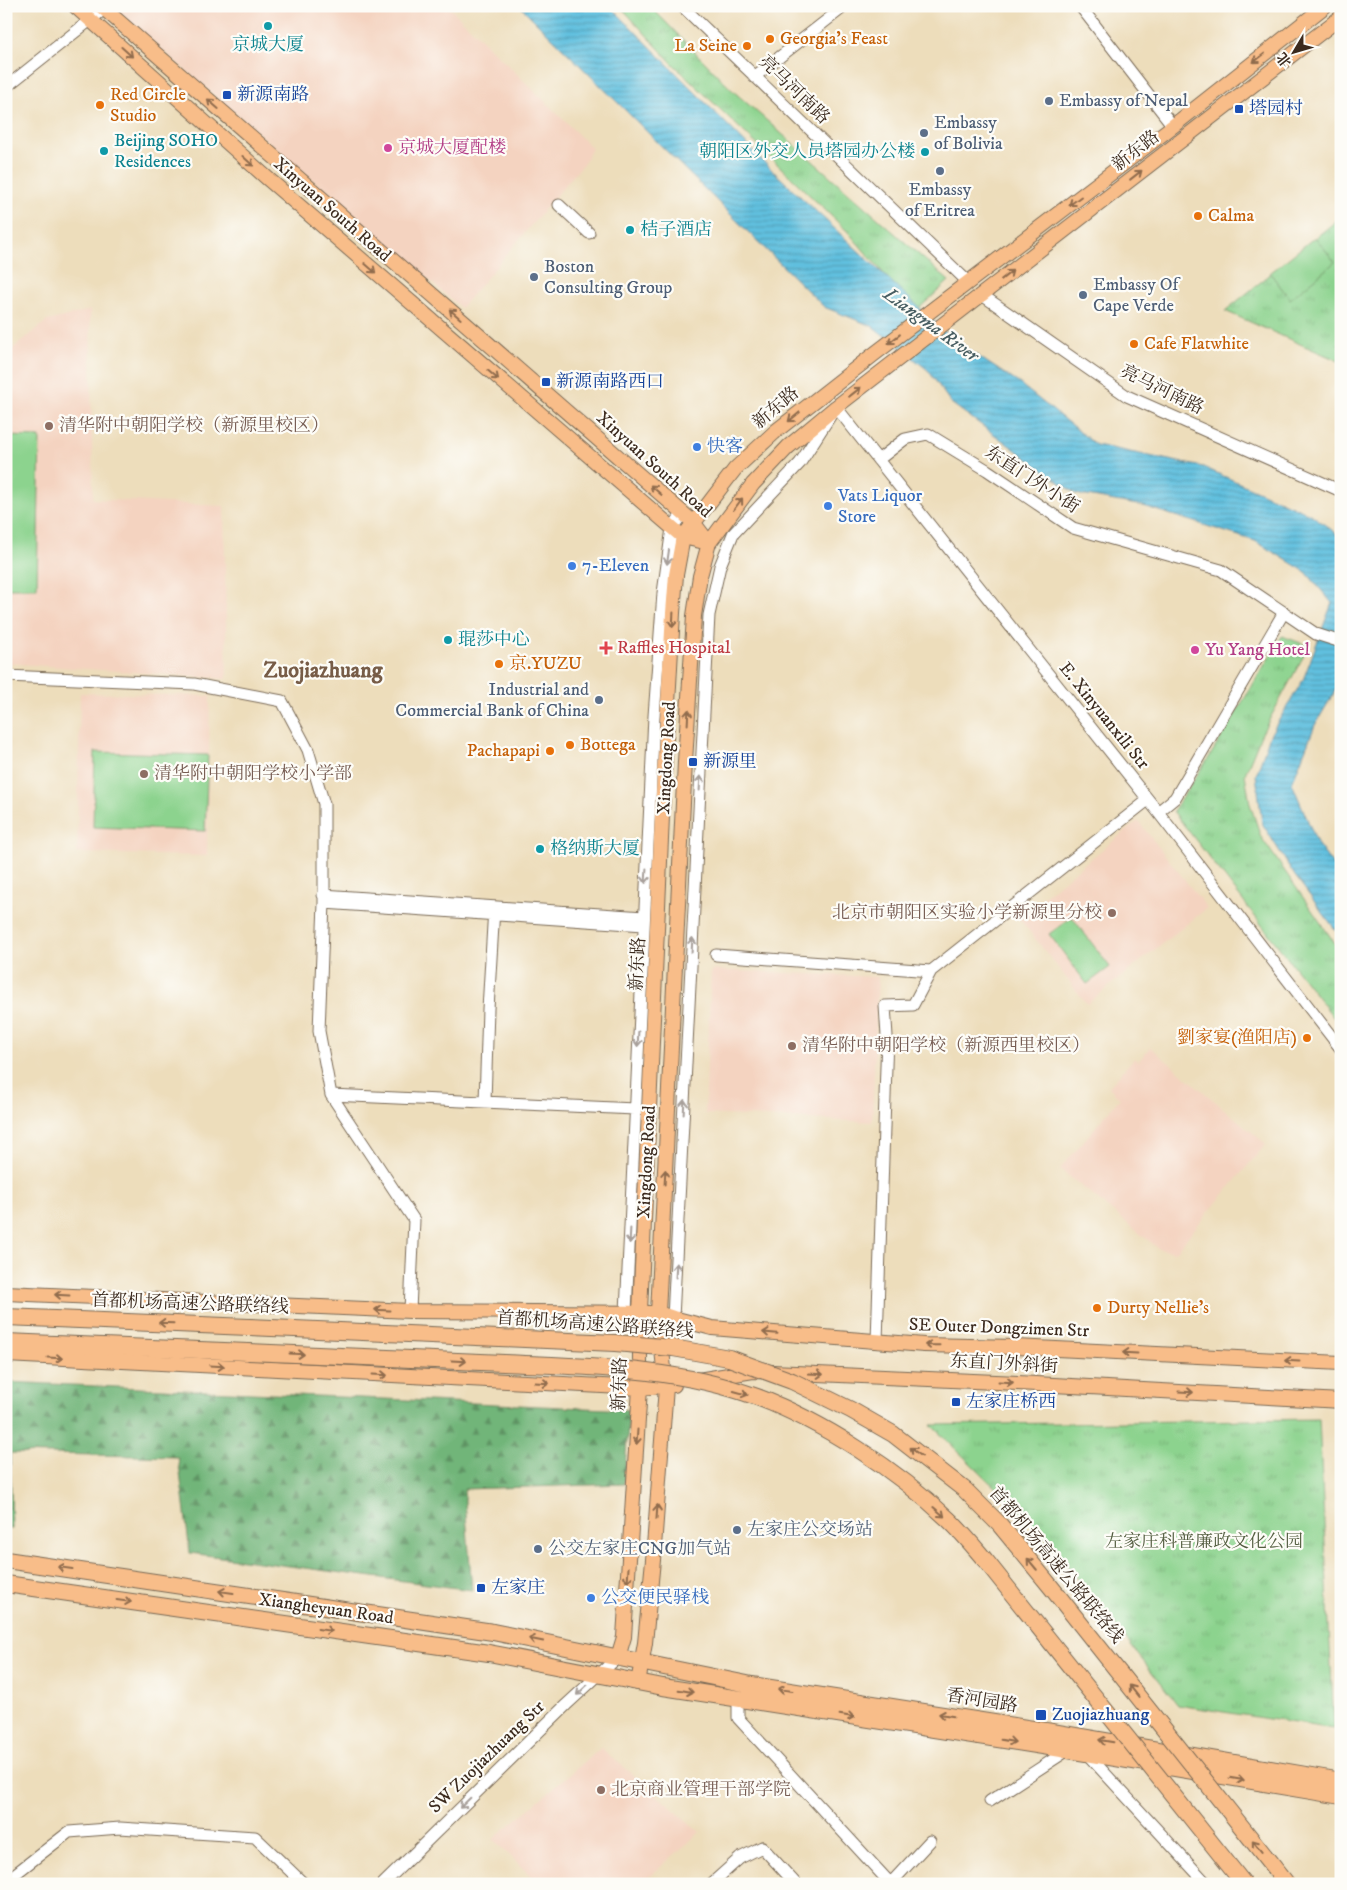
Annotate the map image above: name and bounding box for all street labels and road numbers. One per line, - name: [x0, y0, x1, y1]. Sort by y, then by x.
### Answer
- street label: 亮马河南路: [754, 51, 834, 129]
- street label: 新东路: [1108, 126, 1164, 176]
- street label: Xinyuan South Road: [269, 153, 395, 267]
- street label: 亮马河南路: [1117, 360, 1207, 420]
- street label: 新东路: [748, 382, 804, 434]
- street label: Xinyuan South Road: [592, 407, 716, 523]
- street label: 东直门外小街: [981, 441, 1083, 519]
- street label: E. Xinyuanxili Str: [1054, 658, 1154, 774]
- street label: Xingdong Road: [653, 701, 681, 815]
- street label: 新东路: [626, 936, 650, 992]
- street label: Xingdong Road: [633, 1105, 661, 1219]
- street label: 首都机场高速公路联络线: [91, 1290, 289, 1318]
- street label: 首都机场高速公路联络线: [495, 1307, 695, 1343]
- street label: SE Outer Dongzimen Str: [909, 1314, 1090, 1342]
- street label: 东直门外斜街: [949, 1350, 1059, 1378]
- street label: 新东路: [608, 1357, 632, 1411]
- street label: 首都机场高速公路联络线: [984, 1482, 1128, 1648]
- street label: Xiangheyuan Road: [257, 1589, 395, 1629]
- street label: 香河园路: [945, 1685, 1019, 1717]
- street label: SW Zuojiazhuang Str: [424, 1696, 550, 1818]

